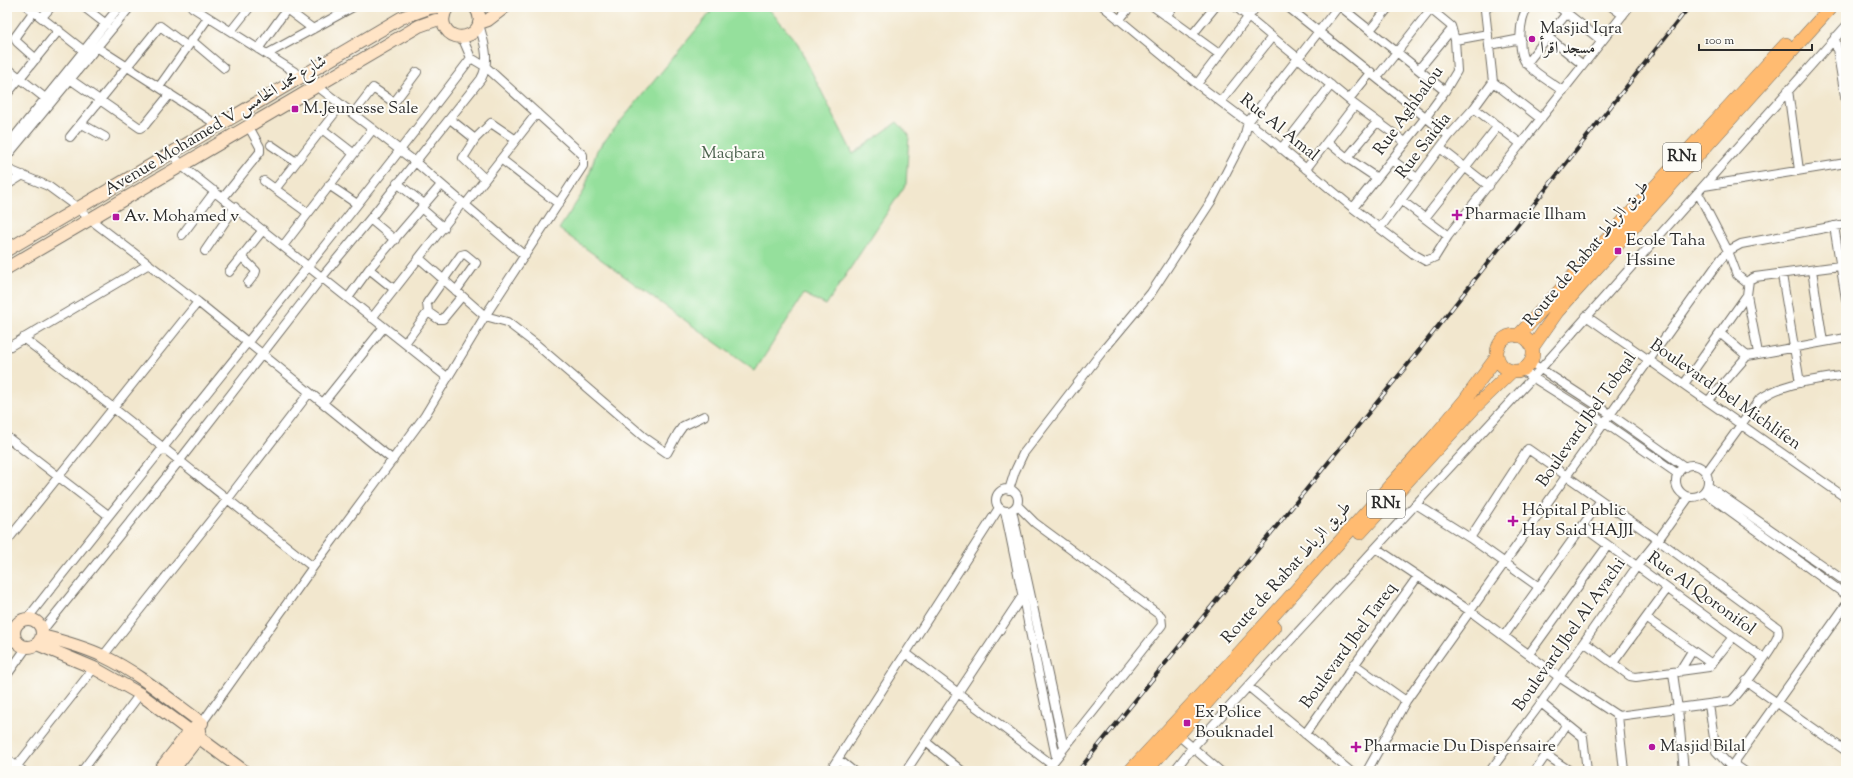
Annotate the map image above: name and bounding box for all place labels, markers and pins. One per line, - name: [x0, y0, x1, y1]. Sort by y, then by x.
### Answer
- place label: Masjid Iqra مسجد اقرأ: [1540, 17, 1622, 61]
- marker: Masjid Iqra مسجد اقرأ: [1527, 34, 1537, 44]
- place label: M.Jeunesse Sale: [303, 97, 419, 121]
- marker: M.Jeunesse Sale: [290, 104, 300, 114]
- place label: Pharmacie Ilham: [1465, 203, 1586, 227]
- place label: Av. Mohamed v: [124, 205, 239, 229]
- marker: Pharmacie Ilham: [1452, 210, 1462, 220]
- marker: Av. Mohamed v: [111, 212, 121, 222]
- place label: Ecole Taha Hssine: [1626, 229, 1706, 273]
- marker: Ecole Taha Hssine: [1613, 246, 1623, 256]
- place label: Hôpital Public Hay Said HAJJI: [1522, 499, 1634, 543]
- marker: Hôpital Public Hay Said HAJJI: [1507, 515, 1519, 527]
- place label: Ex Police Bouknadel: [1195, 701, 1274, 745]
- marker: Ex Police Bouknadel: [1182, 718, 1192, 728]
- place label: Pharmacie Du Dispensaire: [1364, 735, 1556, 759]
- place label: Masjid Bilal: [1660, 735, 1746, 759]
- marker: Pharmacie Du Dispensaire: [1351, 742, 1361, 752]
- marker: Masjid Bilal: [1647, 742, 1657, 752]

